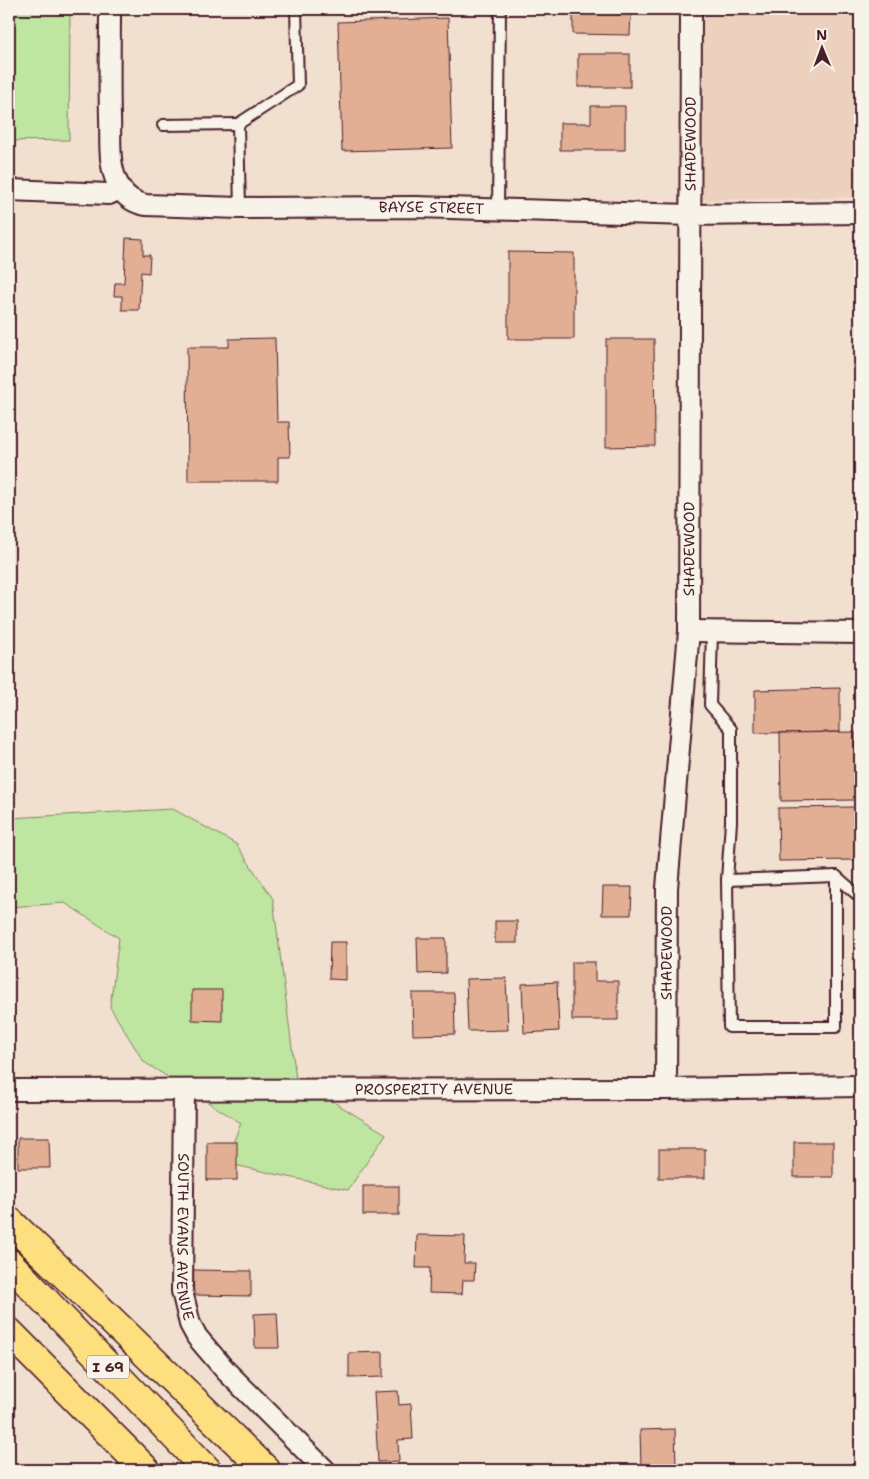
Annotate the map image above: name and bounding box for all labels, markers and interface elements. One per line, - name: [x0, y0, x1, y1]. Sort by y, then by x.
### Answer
- north arrow: [796, 22, 846, 72]
- text: N: [816, 26, 827, 44]
- street label: SHADEWOOD: [680, 97, 701, 191]
- street label: BAYSE STREET: [379, 197, 484, 219]
- street label: SHADEWOOD: [679, 502, 699, 596]
- street label: SHADEWOOD: [656, 906, 677, 1000]
- street label: PROSPERITY AVENUE: [355, 1079, 513, 1099]
- street label: SOUTH EVANS AVENUE: [172, 1153, 199, 1323]
- road number: I 69: [87, 1355, 129, 1378]

